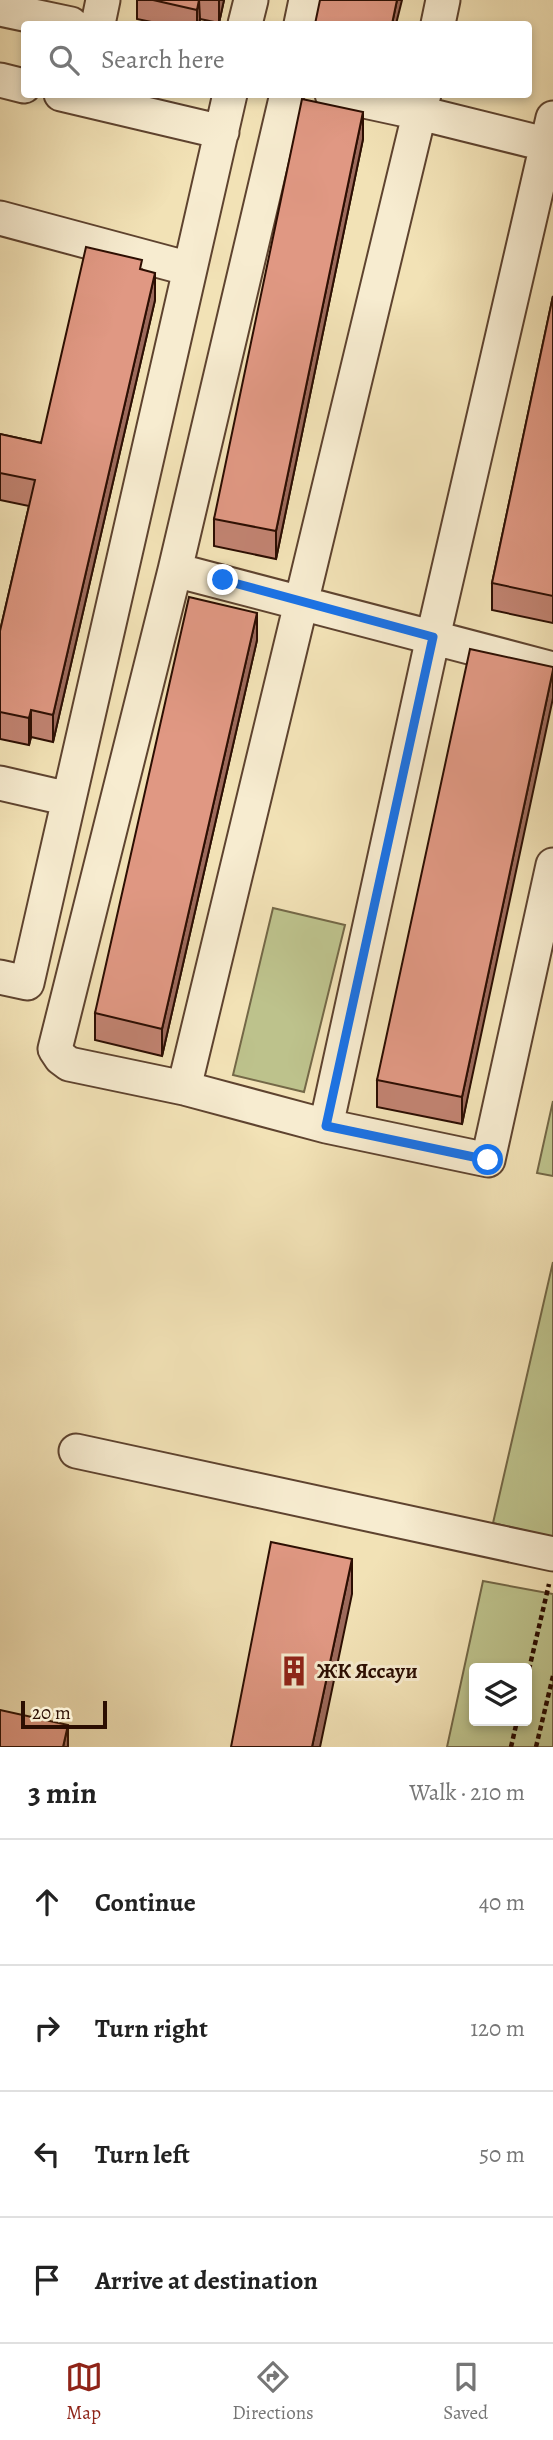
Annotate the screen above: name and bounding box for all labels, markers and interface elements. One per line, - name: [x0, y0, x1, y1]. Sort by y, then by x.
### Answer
- search box: [21, 21, 532, 98]
- icon: search: [45, 41, 83, 79]
- text: Search here: [101, 42, 225, 77]
- route end: [207, 564, 238, 595]
- route start: [472, 1144, 503, 1175]
- building icon: ЖК Яссауи: [277, 1654, 311, 1688]
- place label: ЖК Яссауи: [317, 1657, 418, 1685]
- map controls: [469, 1663, 532, 1726]
- button: layers: [469, 1663, 532, 1726]
- scale bar: [21, 1698, 107, 1730]
- text: 20 m: [32, 1700, 71, 1726]
- text: 3 min: [28, 1773, 97, 1813]
- text: Walk · 210 m: [409, 1777, 525, 1808]
- icon: ahead: [28, 1883, 66, 1921]
- text: Continue: [95, 1885, 196, 1920]
- text: 40 m: [479, 1887, 525, 1918]
- icon: right: [28, 2009, 66, 2047]
- text: Turn right: [95, 2011, 208, 2046]
- text: 120 m: [470, 2013, 525, 2044]
- icon: left: [28, 2135, 66, 2173]
- text: Turn left: [95, 2137, 190, 2172]
- text: 50 m: [479, 2139, 525, 2170]
- icon: arrive: [28, 2261, 66, 2299]
- text: Arrive at destination: [95, 2263, 318, 2298]
- tab: Map: [65, 2358, 103, 2426]
- tab: Directions: [232, 2358, 314, 2426]
- tab: Saved: [443, 2358, 488, 2426]

